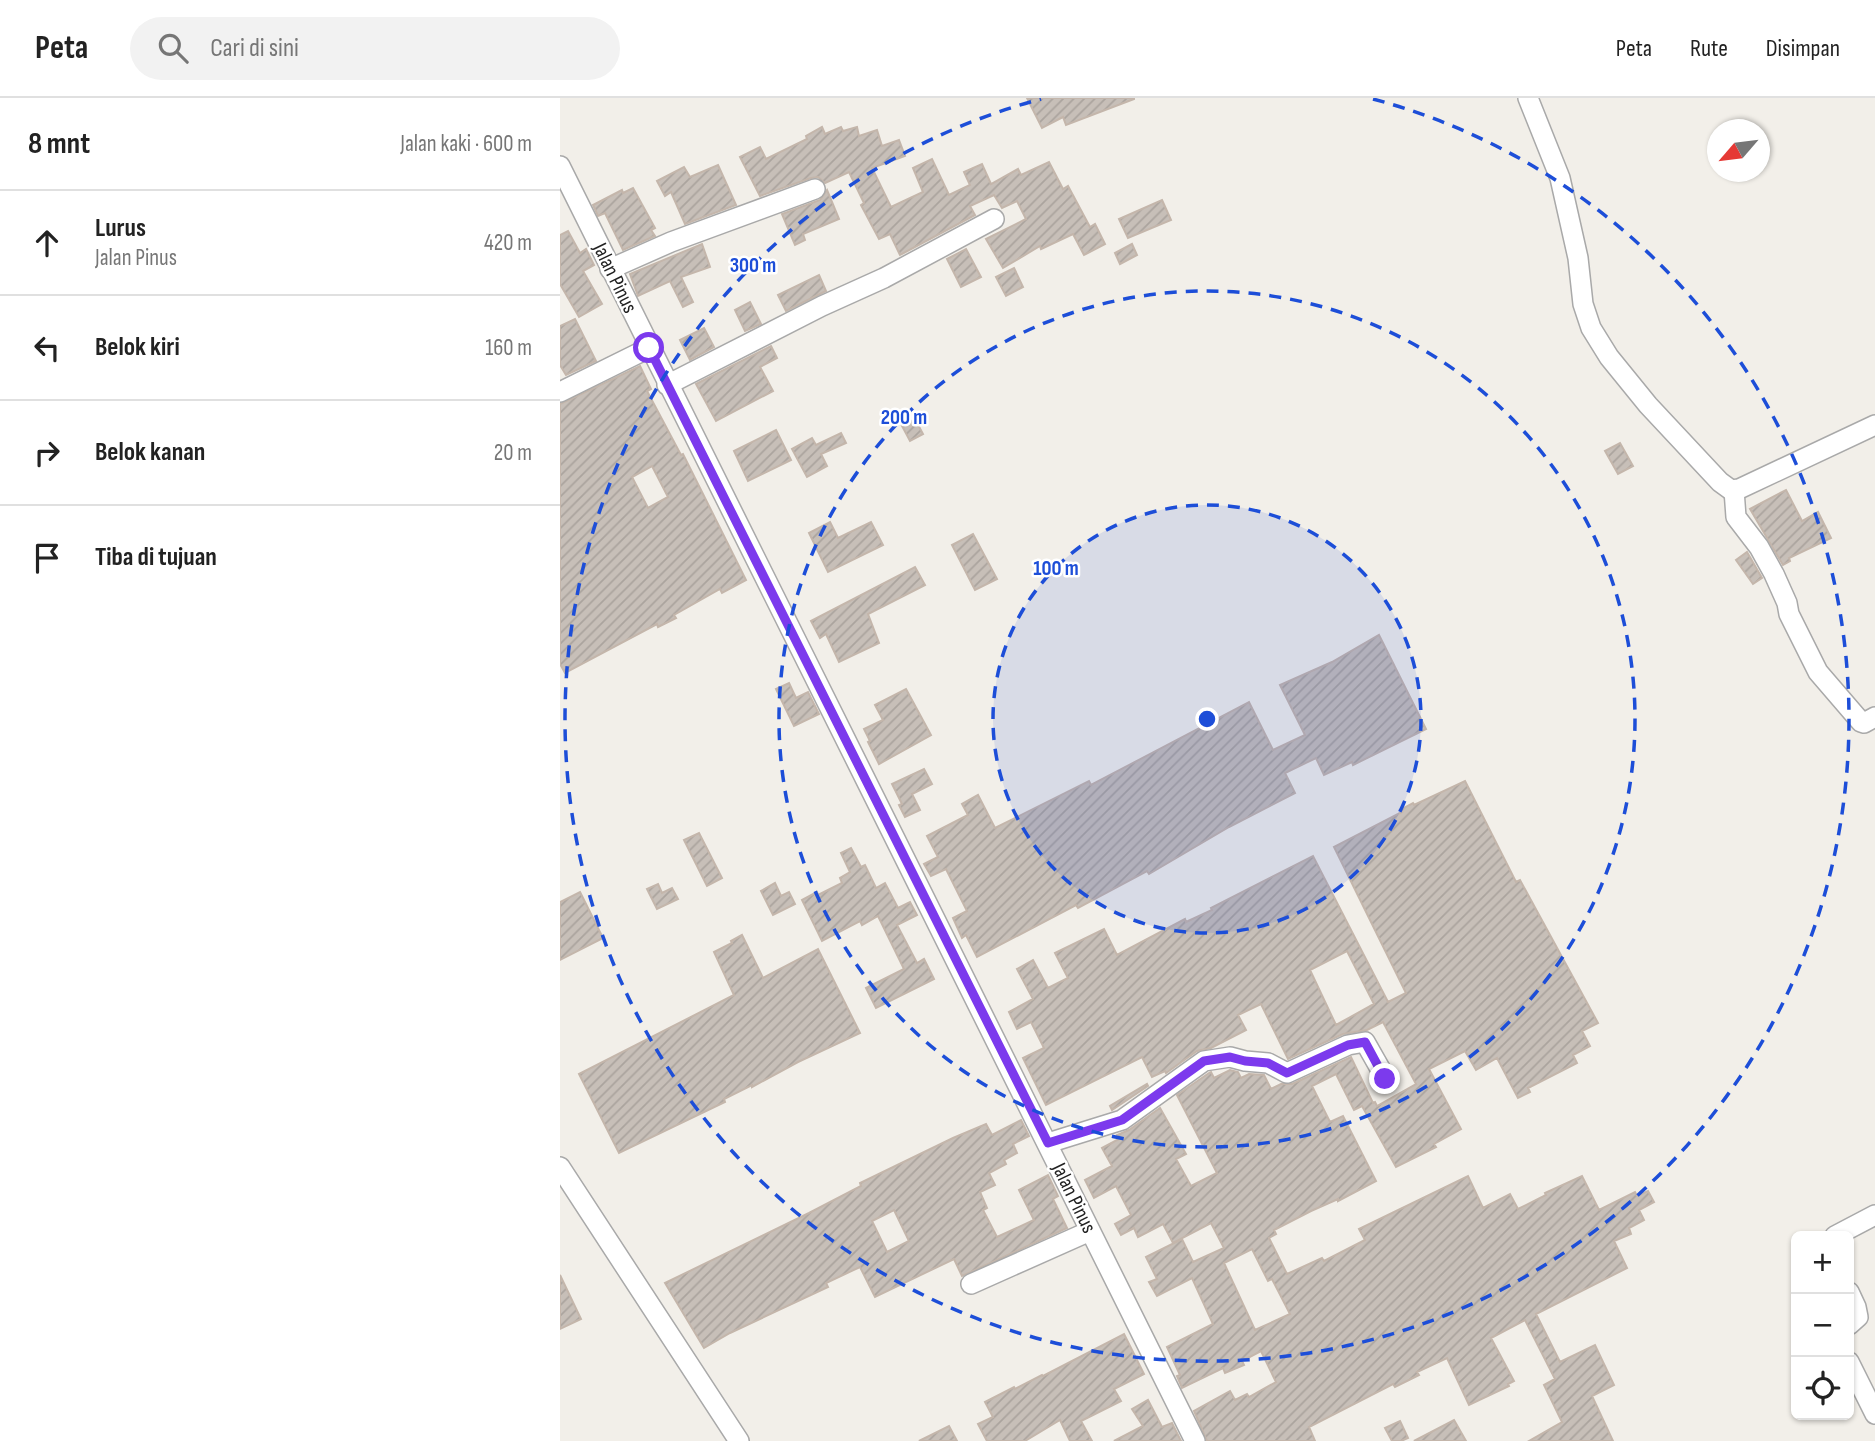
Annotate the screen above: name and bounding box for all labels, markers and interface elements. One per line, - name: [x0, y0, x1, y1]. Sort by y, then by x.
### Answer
- search box: [130, 17, 620, 80]
- text: Peta: [35, 28, 88, 68]
- icon: search: [154, 29, 192, 67]
- text: Cari di sini: [210, 33, 299, 64]
- text: Peta: [1616, 34, 1652, 63]
- text: Rute: [1690, 34, 1728, 63]
- text: Disimpan: [1766, 34, 1840, 63]
- north arrow: [1707, 119, 1770, 182]
- text: 8 mnt: [28, 126, 90, 162]
- text: Jalan kaki · 600 m: [400, 130, 532, 158]
- text: Lurus: [95, 213, 146, 244]
- icon: ahead: [28, 224, 66, 262]
- text: 420 m: [484, 229, 532, 257]
- street label: Jalan Pinus: [587, 238, 643, 317]
- text: Jalan Pinus: [95, 244, 177, 272]
- text: 300 m: [730, 253, 776, 278]
- icon: left: [28, 329, 66, 367]
- text: Belok kiri: [95, 332, 180, 363]
- route start: [633, 332, 664, 363]
- text: 160 m: [485, 334, 532, 362]
- text: 200 m: [881, 405, 927, 430]
- icon: right: [28, 434, 66, 472]
- text: Belok kanan: [95, 437, 205, 468]
- text: 20 m: [494, 439, 532, 467]
- icon: arrive: [28, 539, 66, 577]
- text: Tiba di tujuan: [95, 542, 217, 573]
- text: 100 m: [1033, 556, 1079, 581]
- centre of rings: [1195, 707, 1219, 731]
- route end: [1369, 1063, 1400, 1094]
- street label: Jalan Pinus: [1046, 1158, 1102, 1237]
- map controls: [1791, 1231, 1854, 1420]
- button: +: [1791, 1231, 1854, 1294]
- button: −: [1791, 1294, 1854, 1357]
- button: locate: [1791, 1357, 1854, 1420]

